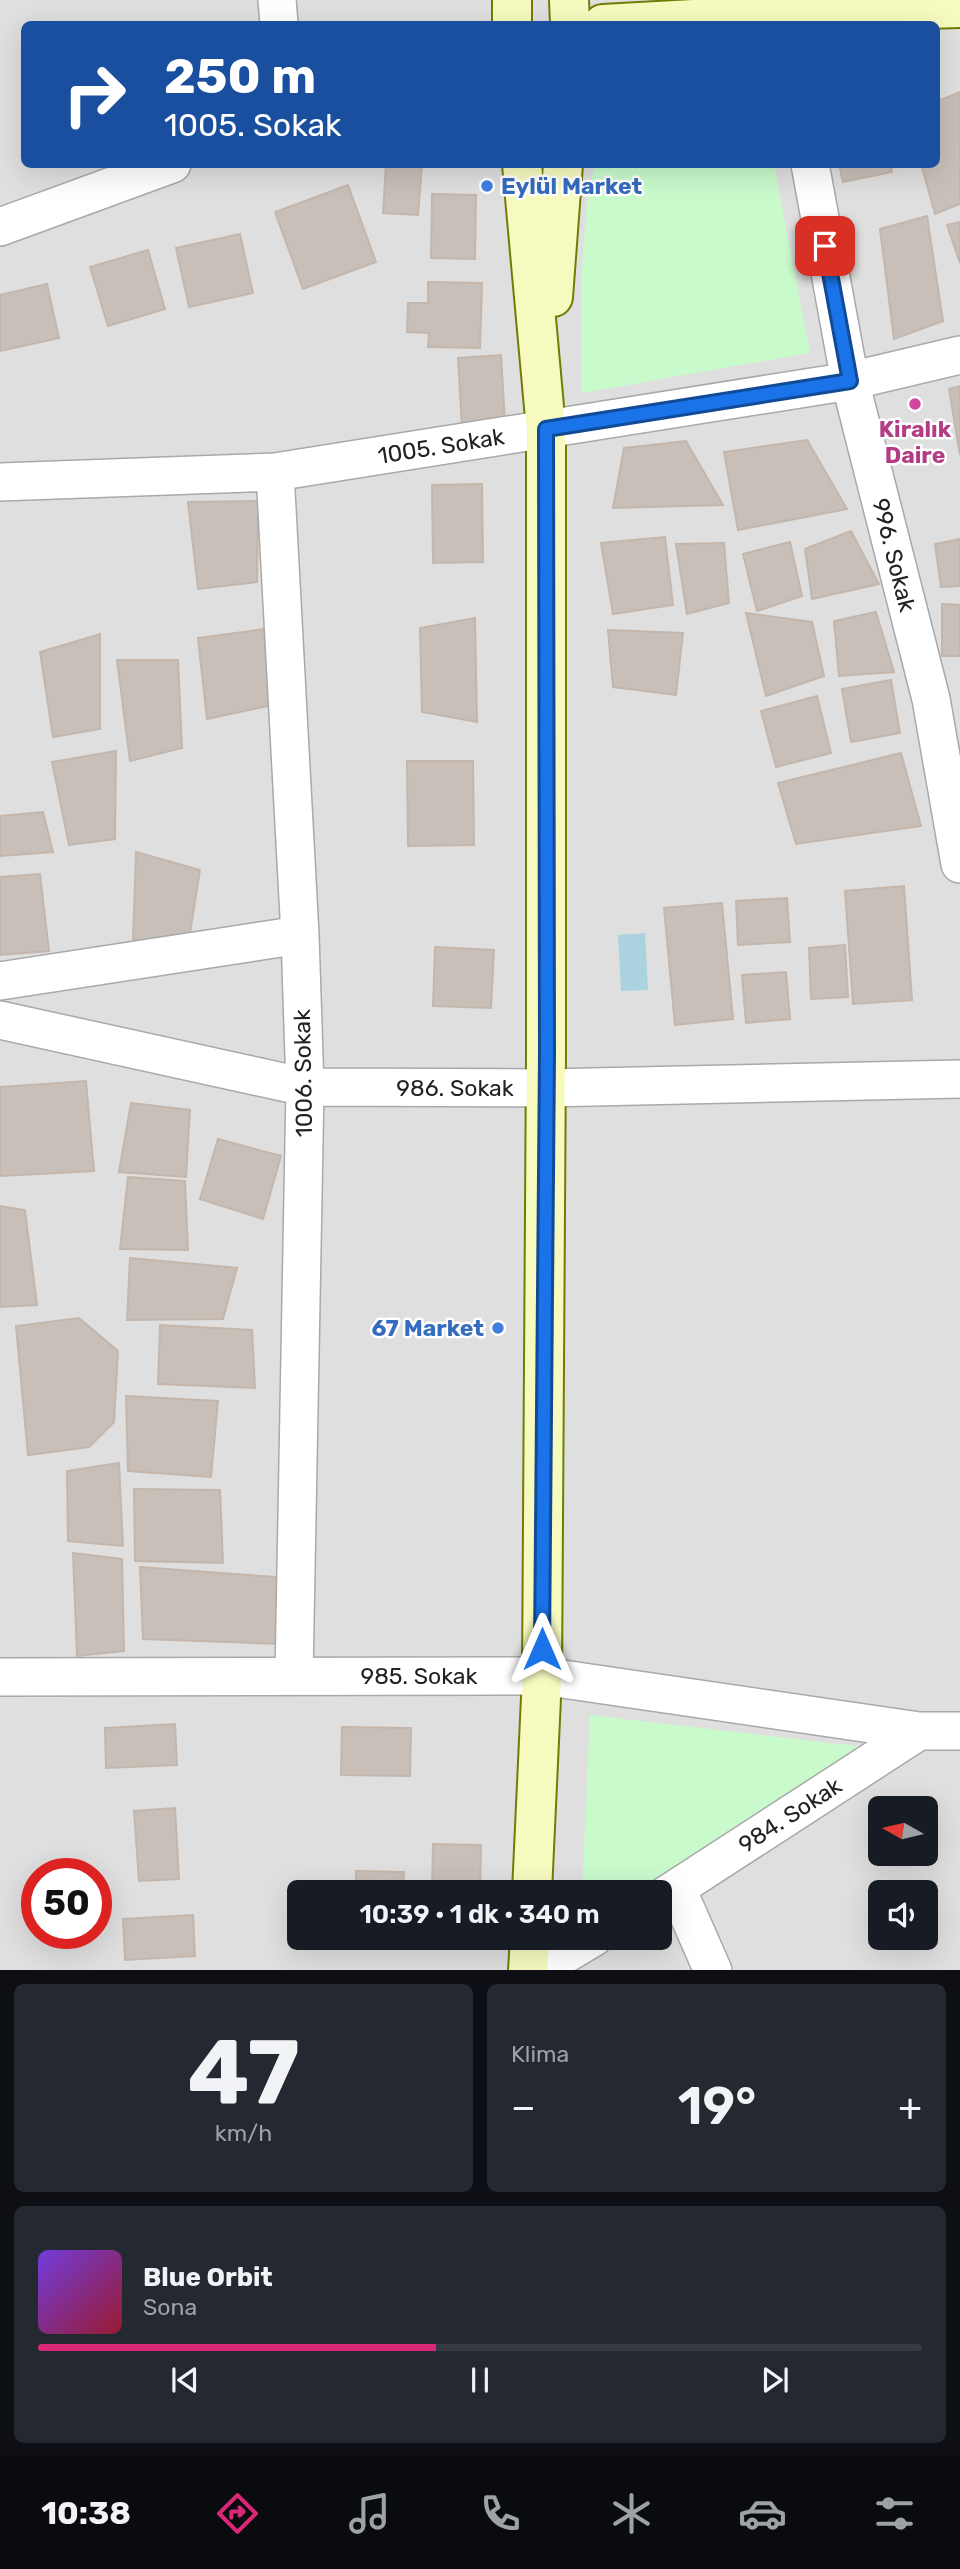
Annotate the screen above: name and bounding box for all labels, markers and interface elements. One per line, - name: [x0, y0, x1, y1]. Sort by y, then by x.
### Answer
- text: 250 m: [164, 47, 316, 105]
- icon: right: [49, 49, 140, 140]
- text: 1005. Sokak: [164, 106, 342, 144]
- place label: Eylül Market: [501, 172, 643, 200]
- marker: Eylül Market: [479, 178, 495, 194]
- pin: [795, 216, 855, 276]
- icon: arrive: [806, 227, 844, 265]
- marker: Kiralık Daire: [907, 396, 923, 412]
- place label: Kiralık Daire: [879, 415, 952, 469]
- street label: 1005. Sokak: [376, 422, 506, 470]
- street label: 996. Sokak: [866, 495, 922, 615]
- street label: 1006. Sokak: [288, 1009, 318, 1137]
- street label: 986. Sokak: [396, 1074, 514, 1102]
- place label: 67 Market: [371, 1314, 484, 1342]
- marker: 67 Market: [490, 1320, 506, 1336]
- position arrow: [505, 1612, 579, 1686]
- street label: 985. Sokak: [361, 1662, 478, 1690]
- street label: 984. Sokak: [733, 1771, 847, 1859]
- north arrow: [868, 1796, 938, 1866]
- map controls: [868, 1796, 938, 1950]
- speed limit sign: 50: [21, 1858, 112, 1949]
- button: sound: [868, 1880, 938, 1950]
- text: 10:39 · 1 dk · 340 m: [359, 1899, 600, 1930]
- text: 47: [187, 2019, 300, 2127]
- text: Klima: [511, 2040, 569, 2068]
- text: 19°: [678, 2075, 756, 2137]
- text: −: [511, 2084, 536, 2130]
- text: +: [898, 2084, 922, 2130]
- text: km/h: [215, 2119, 272, 2147]
- text: Blue Orbit: [143, 2262, 273, 2293]
- text: Sona: [143, 2293, 197, 2321]
- icon: previous: [166, 2361, 204, 2399]
- icon: pause: [461, 2361, 499, 2399]
- icon: next: [756, 2361, 794, 2399]
- icon: directions: [213, 2489, 262, 2538]
- icon: music: [345, 2489, 394, 2538]
- icon: phone: [476, 2489, 525, 2538]
- icon: climate: [607, 2489, 656, 2538]
- icon: car: [738, 2489, 787, 2538]
- icon: filters: [870, 2489, 919, 2538]
- text: 10:38: [41, 2494, 131, 2532]

